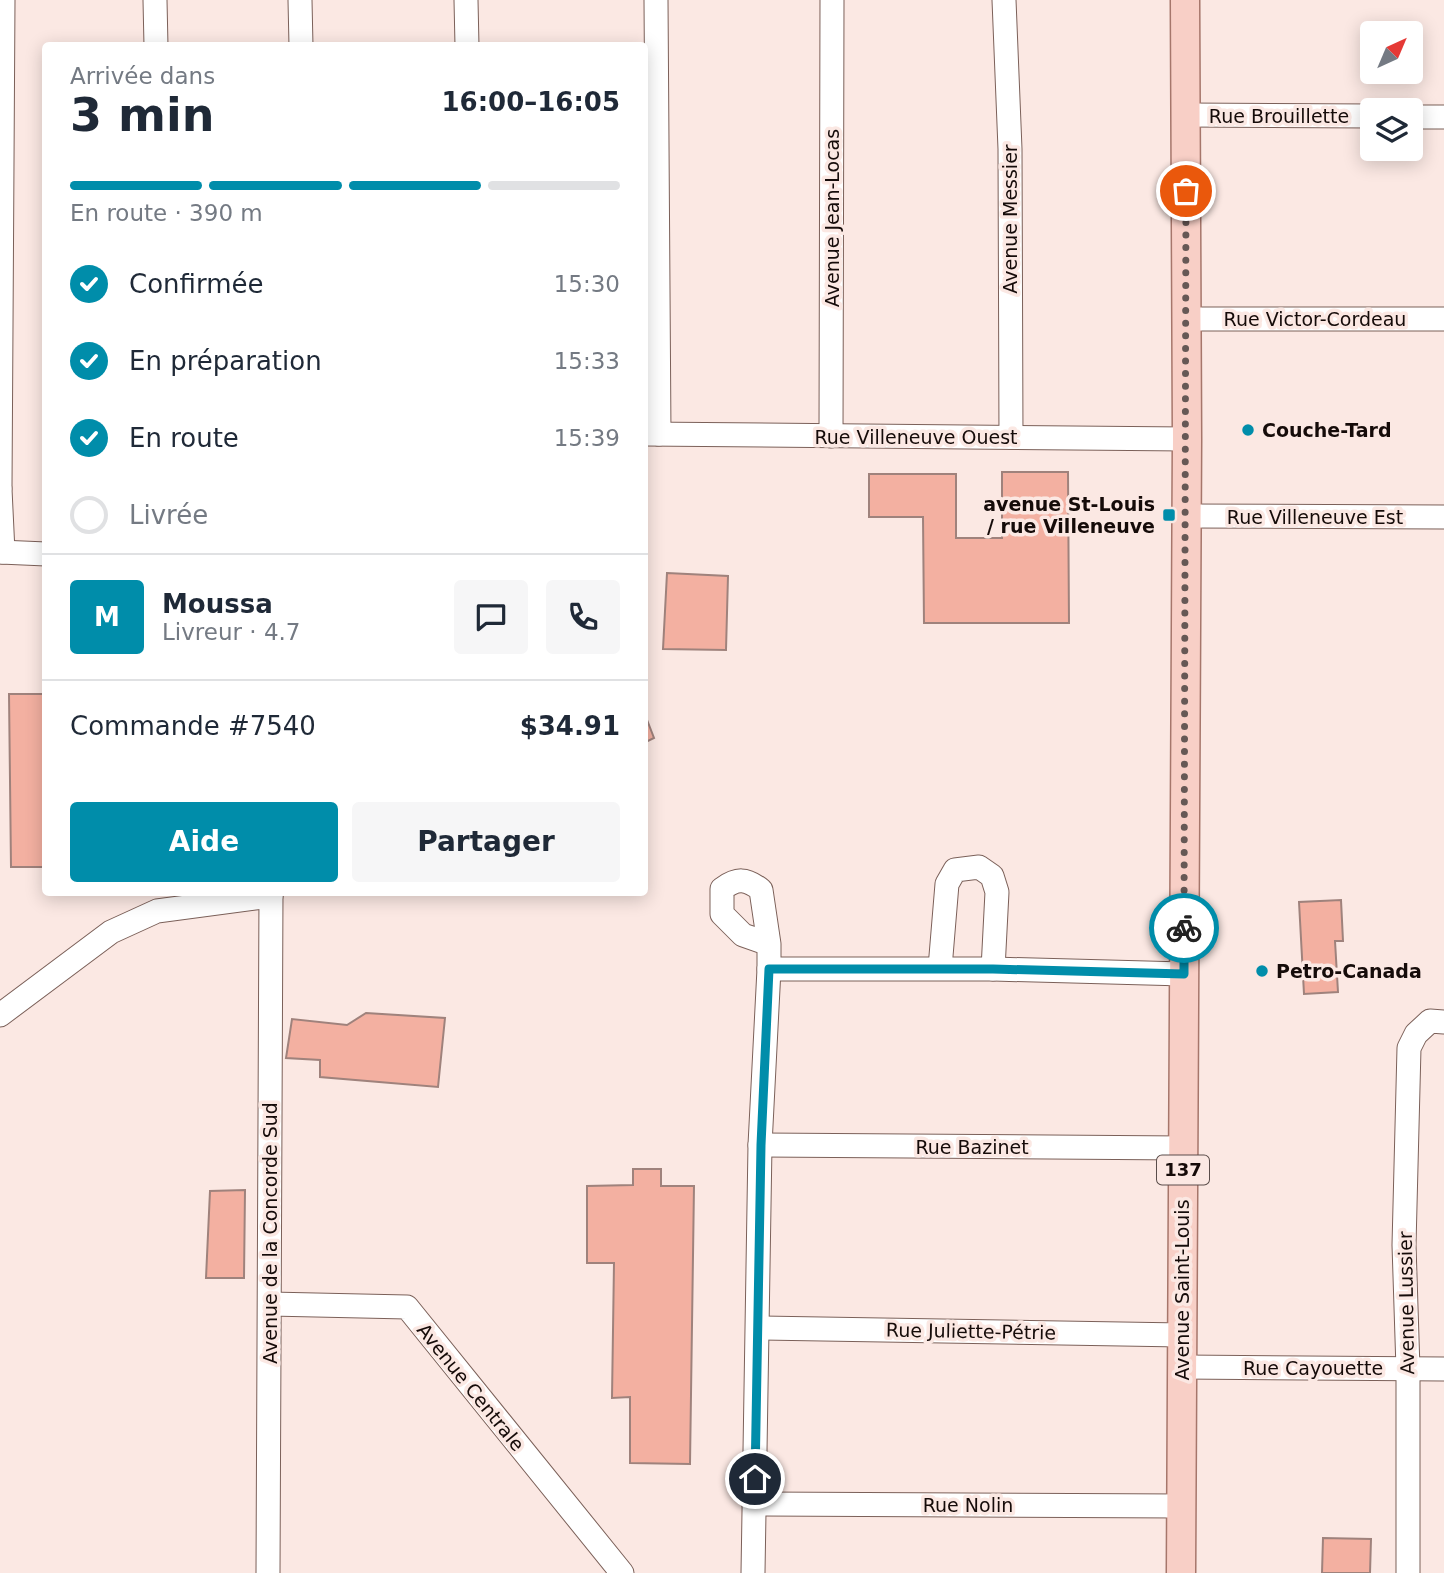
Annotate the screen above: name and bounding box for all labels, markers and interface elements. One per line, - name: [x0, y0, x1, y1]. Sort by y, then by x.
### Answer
- north arrow: [1360, 21, 1423, 84]
- map controls: [1360, 21, 1423, 161]
- text: Arrivée dans: [70, 63, 215, 89]
- text: 16:00–16:05: [441, 87, 620, 117]
- text: 3 min: [70, 88, 214, 142]
- button: layers: [1360, 98, 1423, 161]
- street label: Rue Brouillette: [1209, 105, 1349, 127]
- street label: Avenue Jean-Locas: [821, 129, 843, 307]
- street label: Avenue Messier: [999, 144, 1021, 294]
- pin: [1156, 161, 1216, 221]
- icon: bag: [1167, 172, 1205, 210]
- text: En route · 390 m: [70, 200, 263, 226]
- icon: check: [70, 265, 108, 303]
- text: Confirmée: [129, 269, 263, 299]
- text: 15:30: [554, 271, 620, 297]
- street label: Rue Victor-Cordeau: [1224, 308, 1406, 330]
- icon: check: [70, 342, 108, 380]
- text: En préparation: [129, 346, 322, 376]
- text: 15:33: [554, 348, 620, 374]
- icon: check: [70, 419, 108, 457]
- place label: Couche-Tard: [1262, 419, 1392, 441]
- marker: Couche-Tard: [1240, 422, 1256, 438]
- text: En route: [129, 423, 239, 453]
- text: 15:39: [554, 425, 620, 451]
- street label: Rue Villeneuve Ouest: [814, 426, 1018, 448]
- place label: avenue St-Louis / rue Villeneuve: [983, 493, 1155, 537]
- text: Livrée: [129, 500, 208, 530]
- street label: Rue Villeneuve Est: [1227, 506, 1403, 528]
- marker: avenue St-Louis / rue Villeneuve: [1161, 507, 1177, 523]
- button: chat: [454, 580, 528, 654]
- button: phone: [546, 580, 620, 654]
- text: Moussa: [162, 589, 273, 619]
- text: M: [94, 602, 120, 632]
- text: Livreur · 4.7: [162, 619, 300, 645]
- text: Commande #7540: [70, 711, 316, 741]
- text: $34.91: [520, 711, 620, 741]
- button: Aide: [70, 802, 338, 882]
- button: Partager: [352, 802, 620, 882]
- courier: [1149, 893, 1219, 963]
- icon: bike: [1165, 909, 1203, 947]
- place label: Petro-Canada: [1276, 960, 1422, 982]
- marker: Petro-Canada: [1254, 963, 1270, 979]
- street label: Avenue de la Concorde Sud: [259, 1102, 281, 1364]
- street label: Rue Bazinet: [915, 1136, 1029, 1158]
- road number: 137: [1157, 1156, 1209, 1184]
- street label: Avenue Saint-Louis: [1171, 1199, 1193, 1381]
- street label: Avenue Lussier: [1394, 1231, 1418, 1375]
- street label: Avenue Centrale: [413, 1319, 529, 1455]
- street label: Rue Juliette-Pétrie: [886, 1319, 1056, 1343]
- street label: Rue Cayouette: [1243, 1357, 1383, 1379]
- pin: [725, 1449, 785, 1509]
- icon: home: [736, 1460, 774, 1498]
- street label: Rue Nolin: [923, 1494, 1013, 1516]

